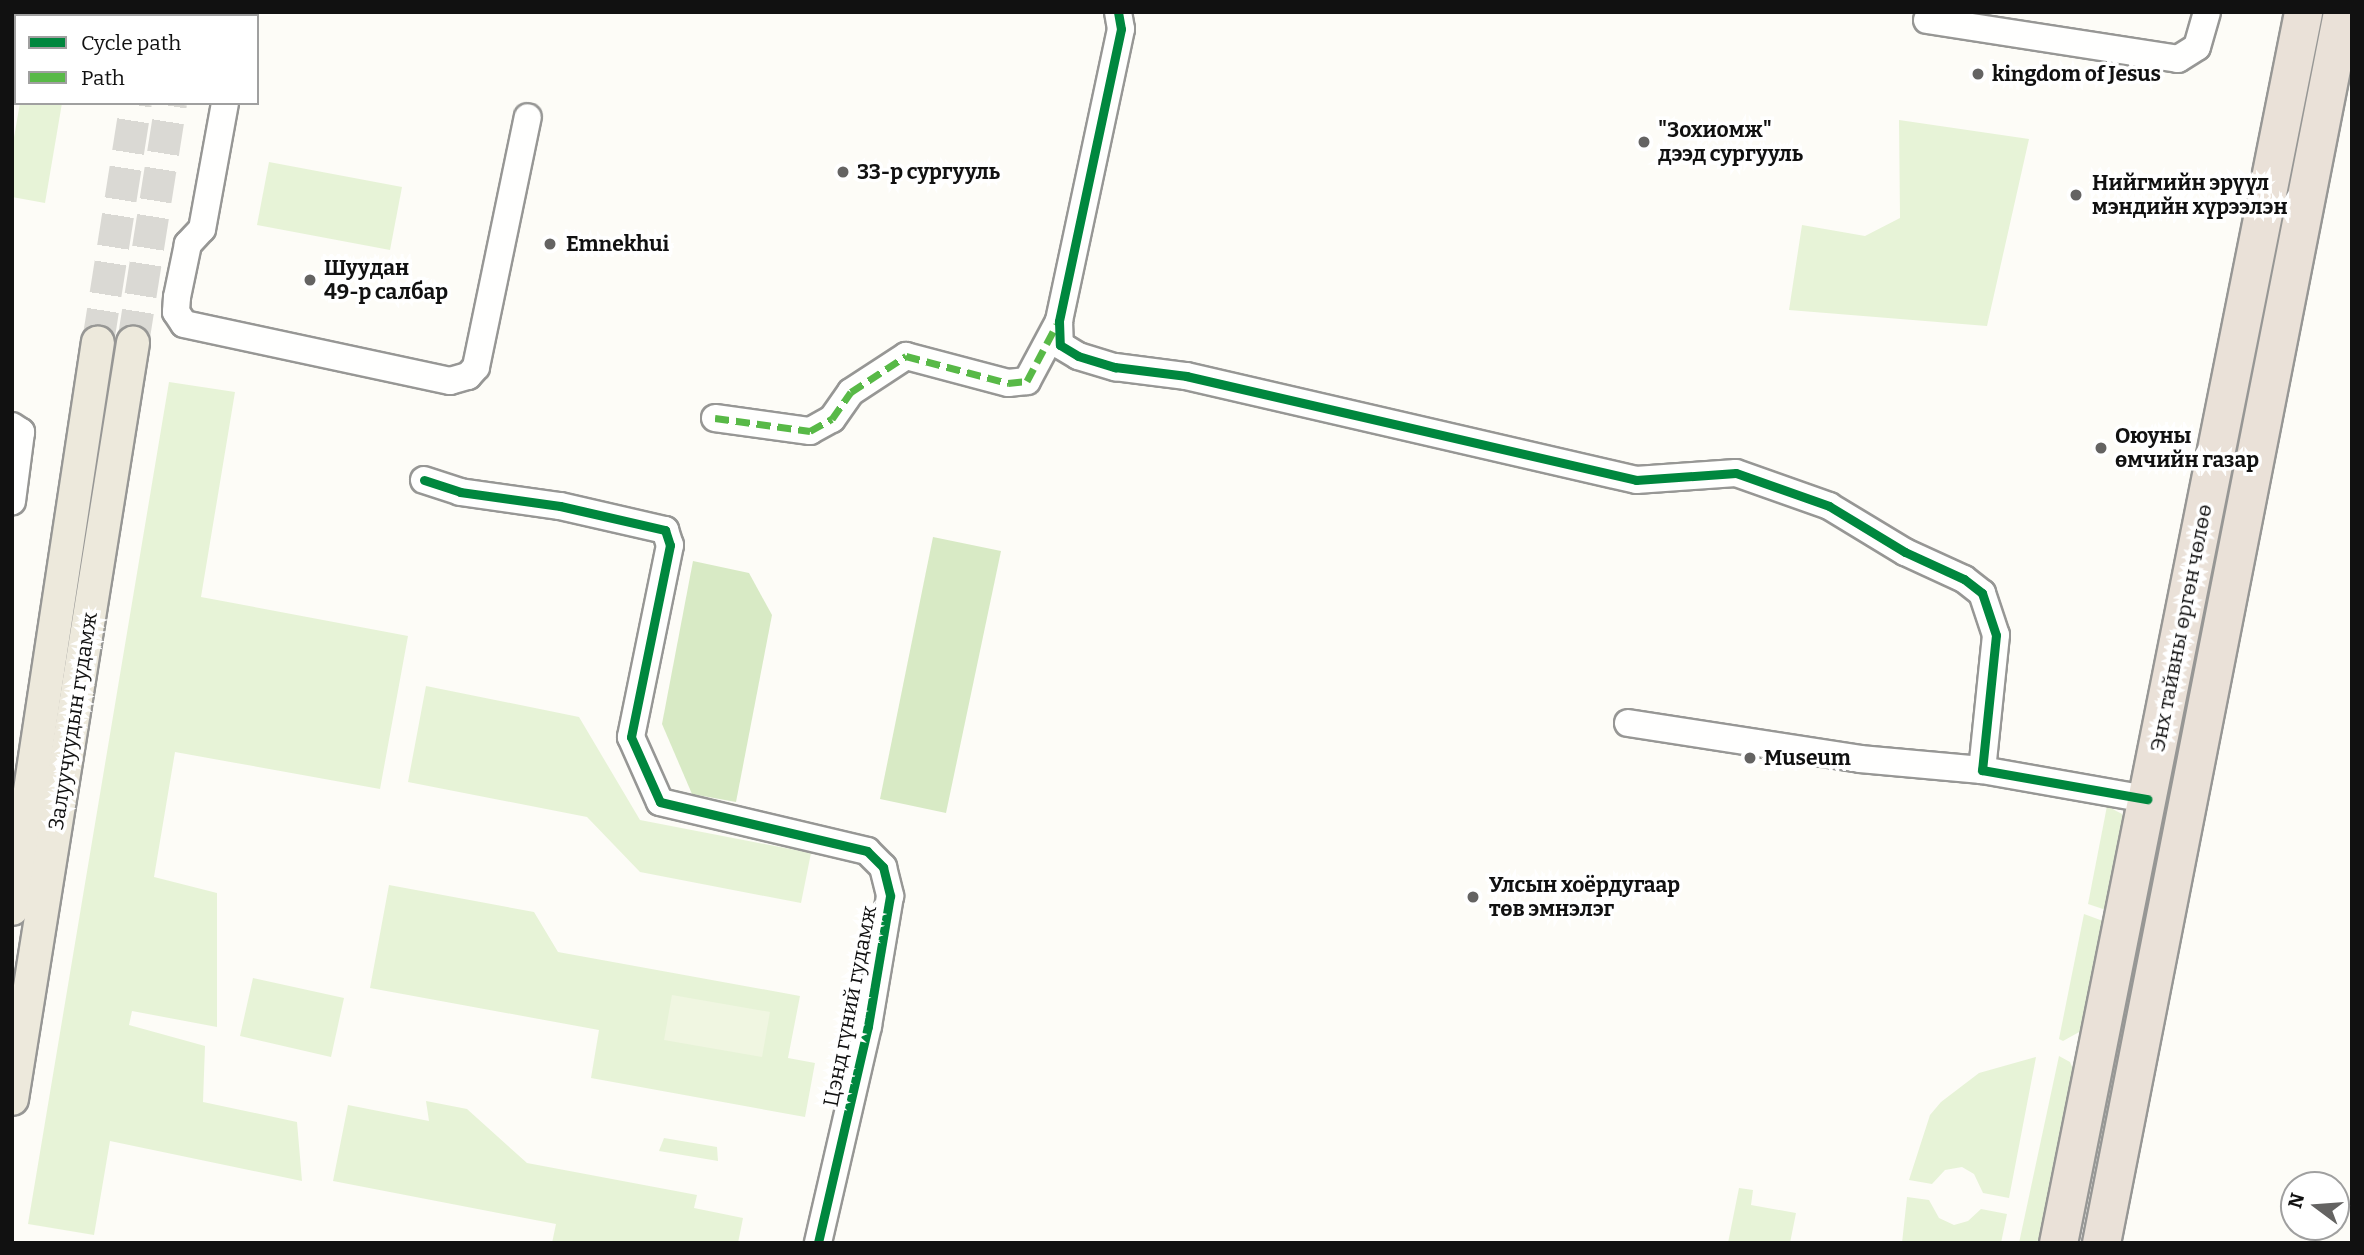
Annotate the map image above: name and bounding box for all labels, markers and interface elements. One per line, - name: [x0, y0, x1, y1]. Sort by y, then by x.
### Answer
- legend: [14, 14, 259, 105]
- text: Cycle path: [81, 30, 181, 56]
- place label: kingdom of Jesus: [1992, 61, 2161, 87]
- text: Path: [81, 65, 125, 91]
- marker: kingdom of Jesus: [1970, 66, 1986, 82]
- place label: "Зохиомж" дээд сургууль: [1658, 117, 1803, 167]
- marker: "Зохиомж" дээд сургууль: [1636, 134, 1652, 150]
- place label: 33-р сургууль: [857, 159, 1000, 185]
- marker: 33-р сургууль: [835, 164, 851, 180]
- place label: Нийгмийн эрүүл мэндийн хүрээлэн: [2092, 170, 2288, 220]
- marker: Нийгмийн эрүүл мэндийн хүрээлэн: [2066, 185, 2086, 205]
- place label: Emnekhui: [566, 231, 669, 257]
- marker: Emnekhui: [540, 234, 560, 254]
- place label: Шуудан 49-р салбар: [324, 255, 448, 305]
- marker: Шуудан 49-р салбар: [302, 272, 318, 288]
- place label: Оюуны өмчийн газар: [2115, 423, 2259, 473]
- marker: Оюуны өмчийн газар: [2093, 440, 2109, 456]
- street label: Энх тайвны өргөн чөлөө: [2145, 502, 2217, 754]
- street label: Залуучуудын гудамж: [43, 610, 103, 832]
- place label: Museum: [1764, 745, 1851, 771]
- marker: Museum: [1742, 750, 1758, 766]
- place label: Улсын хоёрдугаар төв эмнэлэг: [1489, 872, 1680, 922]
- marker: Улсын хоёрдугаар төв эмнэлэг: [1463, 887, 1483, 907]
- street label: Цэнд гүний гудамж: [818, 903, 882, 1109]
- north arrow: [2280, 1171, 2350, 1241]
- text: N: [2283, 1190, 2309, 1211]

